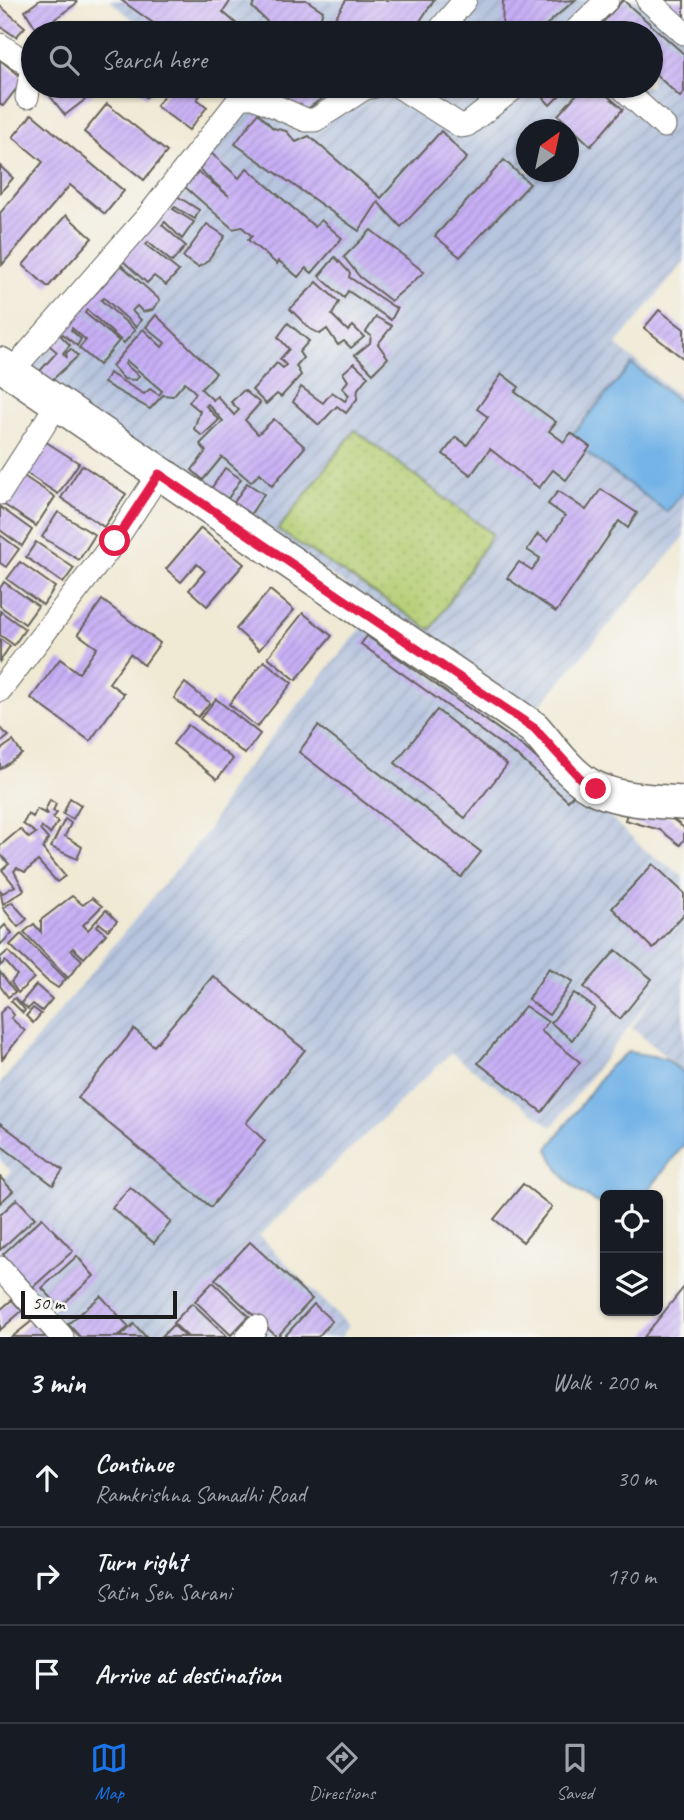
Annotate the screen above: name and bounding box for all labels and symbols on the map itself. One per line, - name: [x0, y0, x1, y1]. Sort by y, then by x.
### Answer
- north arrow: [516, 119, 579, 182]
- route start: [99, 525, 130, 556]
- route end: [580, 773, 611, 804]
- scale bar: [21, 1288, 177, 1320]

